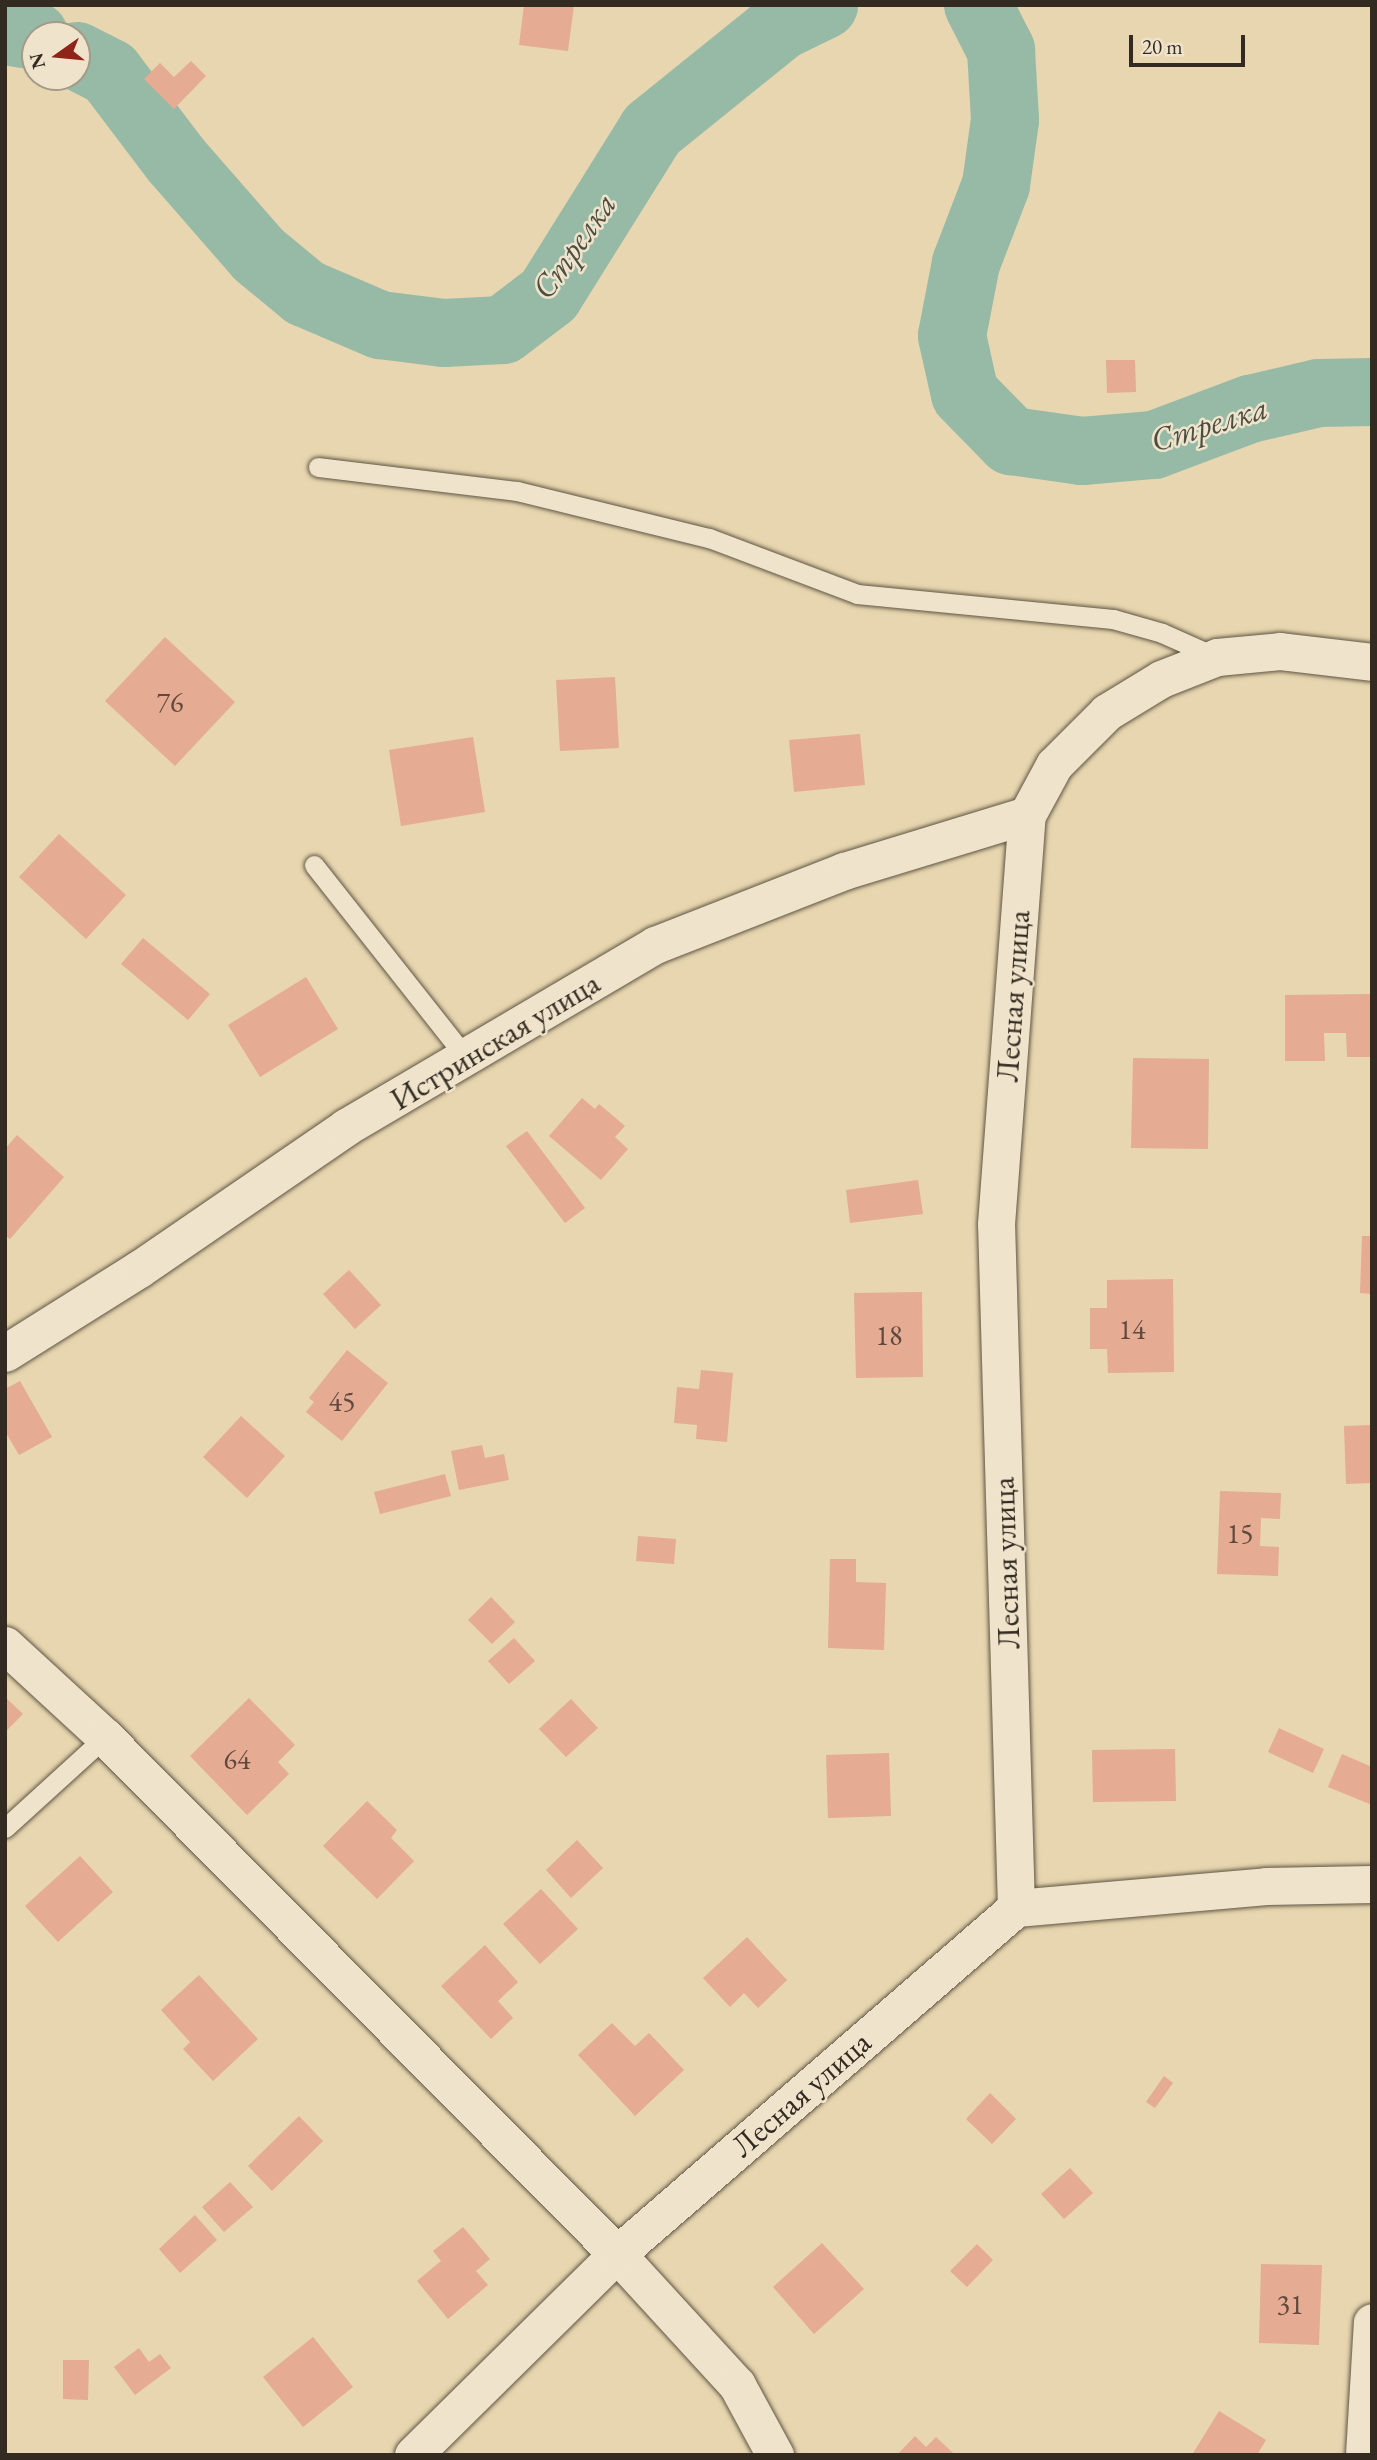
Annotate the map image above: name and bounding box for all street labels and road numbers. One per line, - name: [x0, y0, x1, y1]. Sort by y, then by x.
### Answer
- street label: Лесная улица: [988, 909, 1038, 1083]
- street label: Истринская улица: [383, 963, 607, 1119]
- street label: Лесная улица: [984, 1476, 1028, 1650]
- street label: Лесная улица: [723, 2023, 879, 2165]

